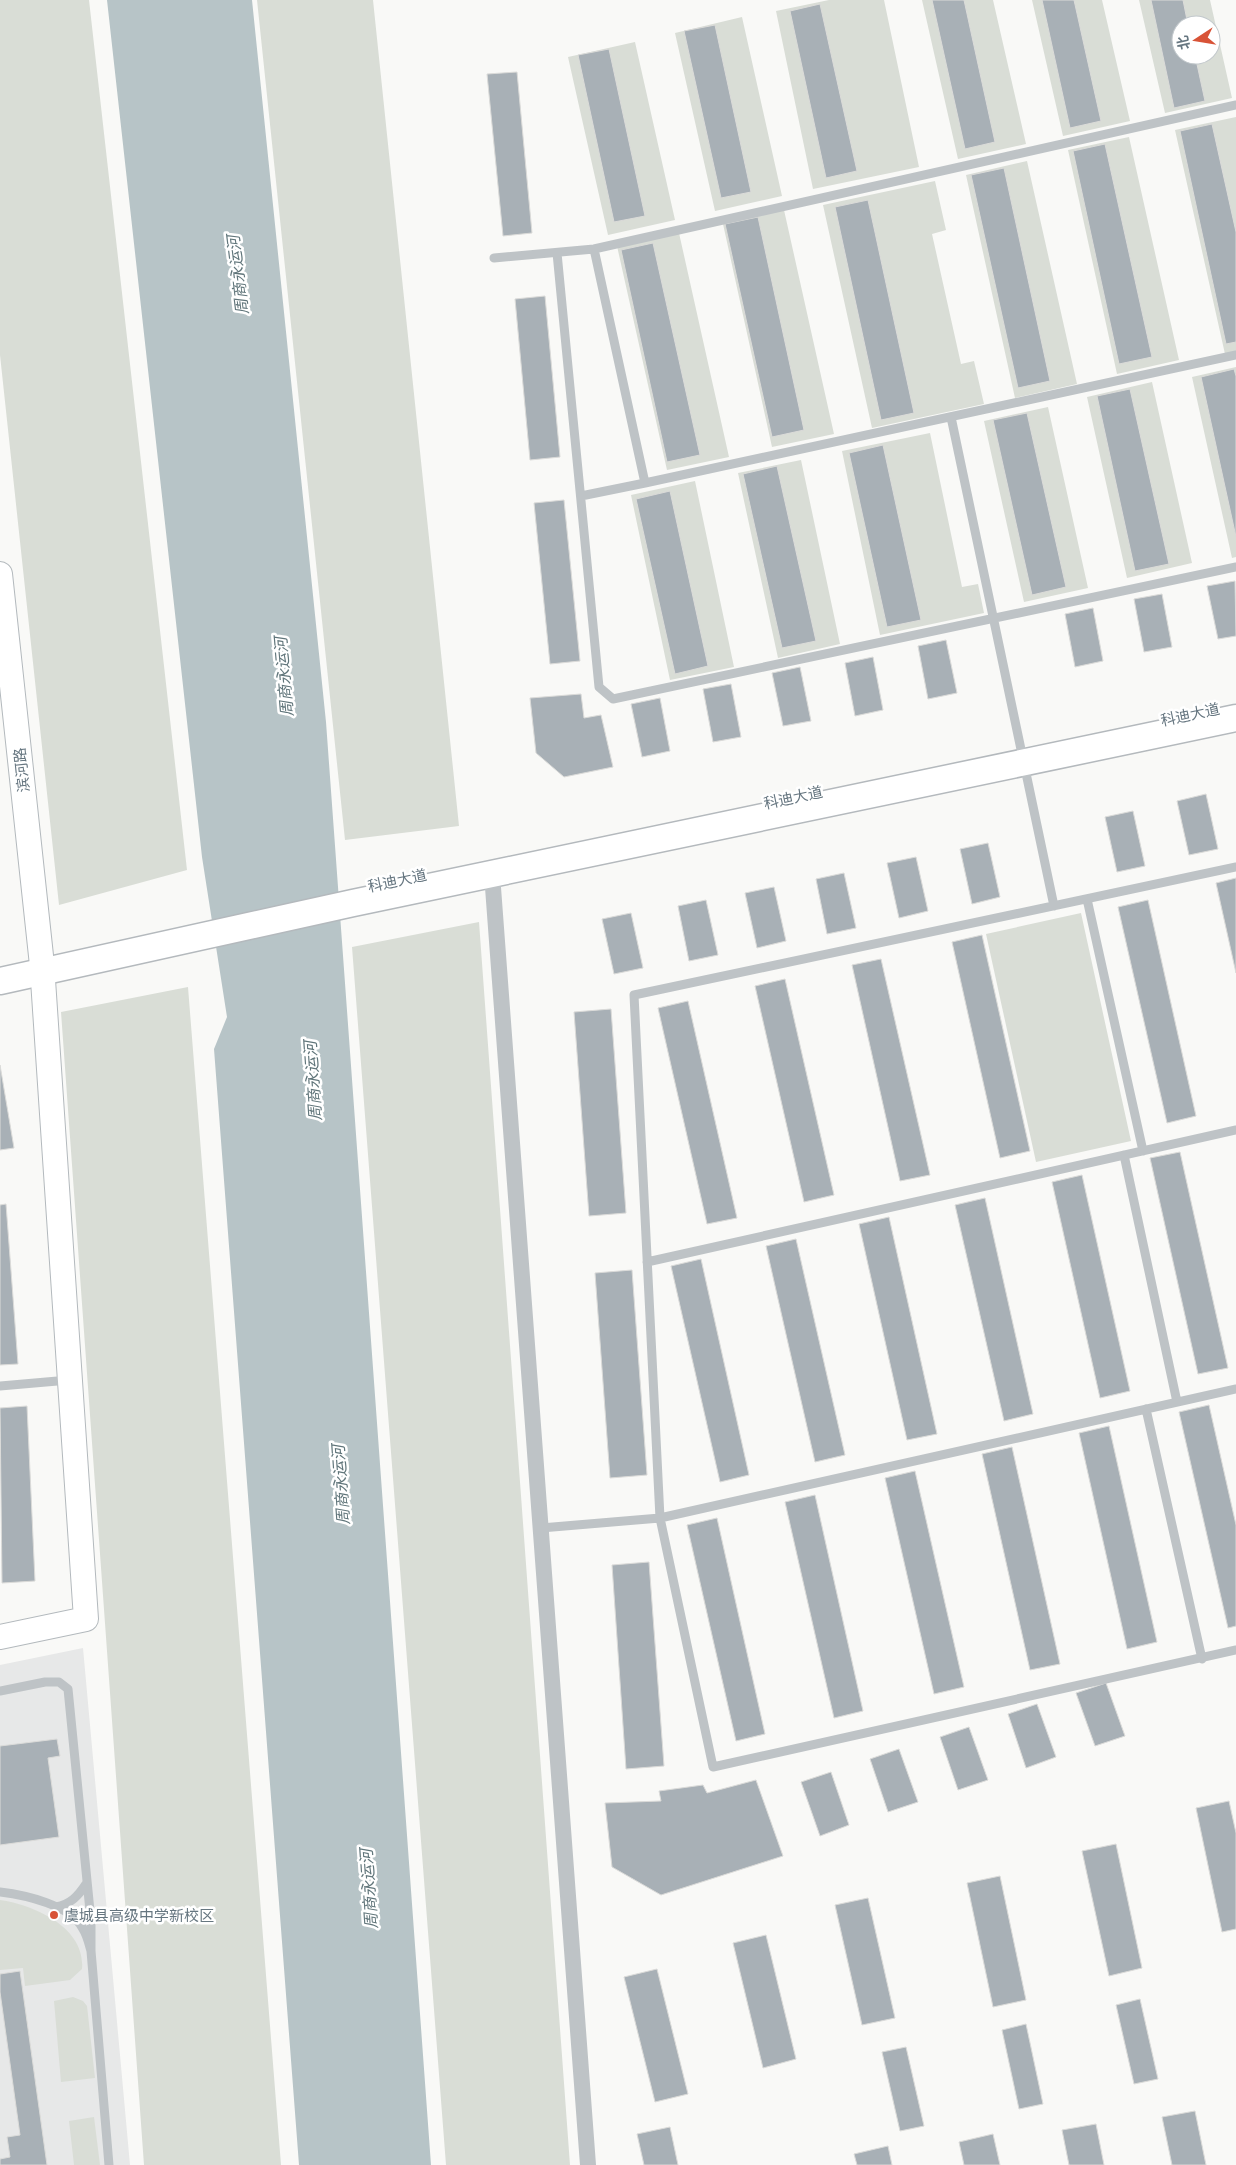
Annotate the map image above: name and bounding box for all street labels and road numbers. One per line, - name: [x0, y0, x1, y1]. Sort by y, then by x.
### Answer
- street label: 科迪大道: [1159, 699, 1221, 729]
- street label: 滨河路: [10, 747, 32, 793]
- street label: 科迪大道: [762, 782, 824, 812]
- street label: 科迪大道: [366, 865, 428, 895]

